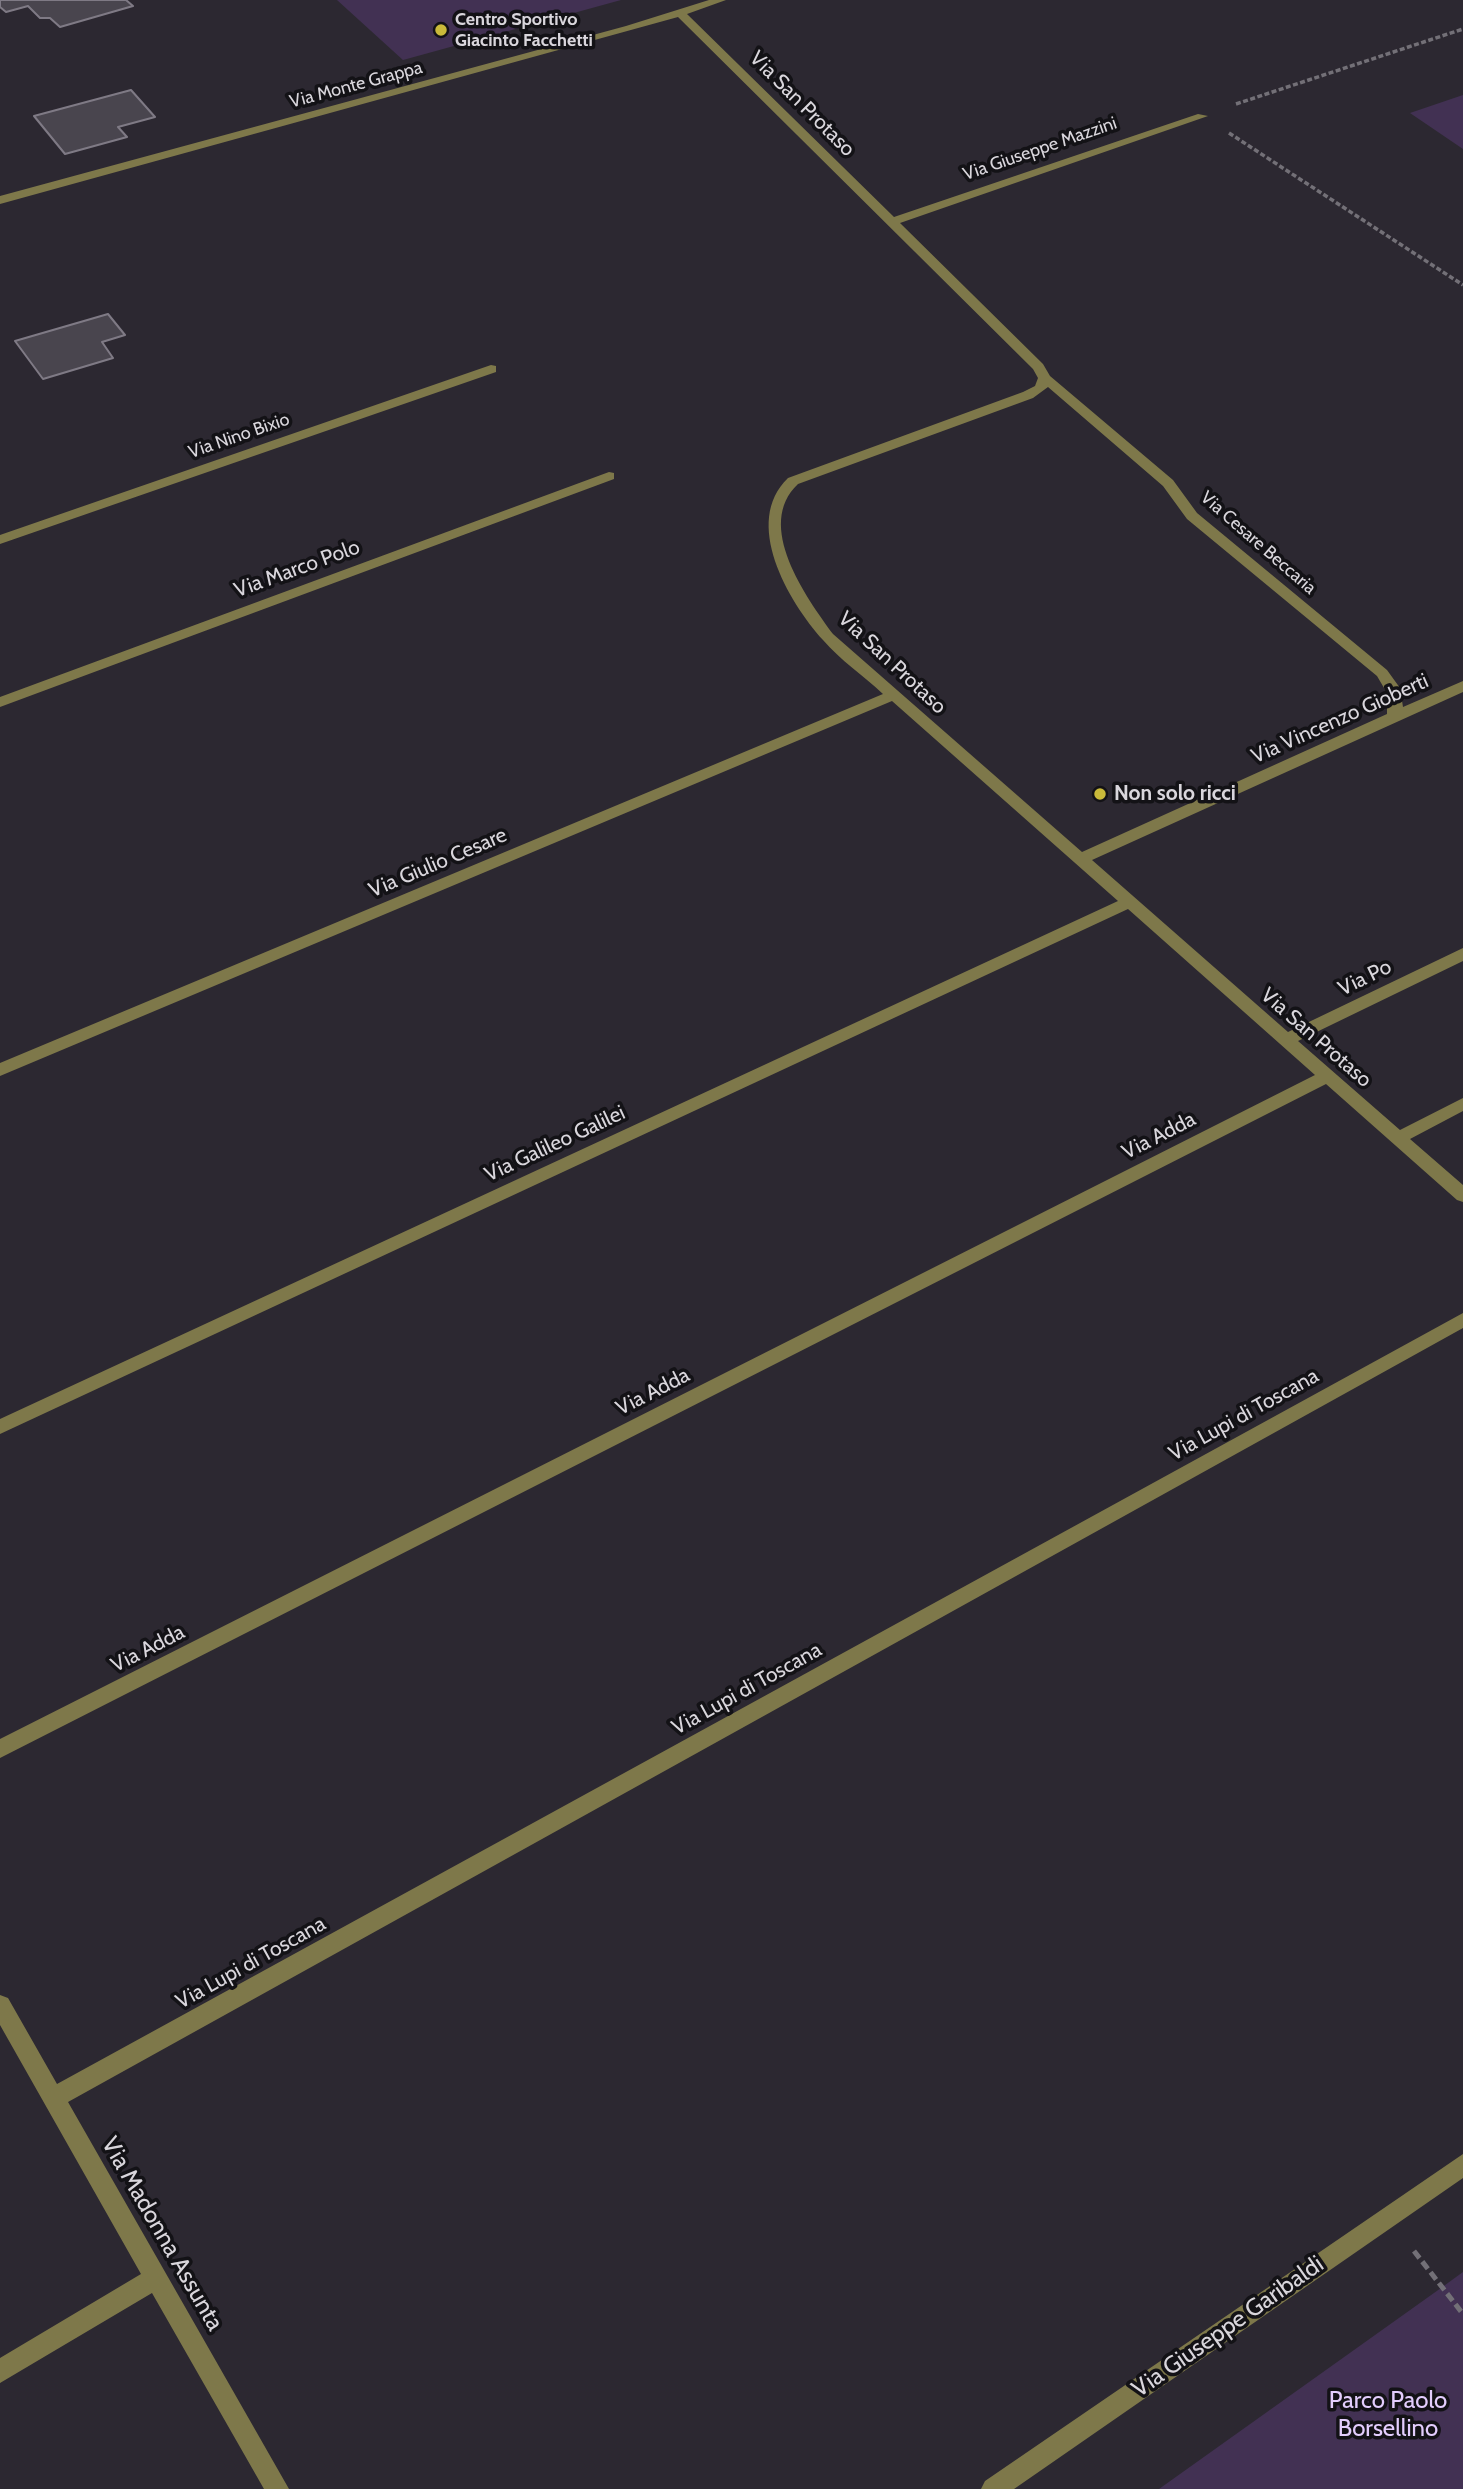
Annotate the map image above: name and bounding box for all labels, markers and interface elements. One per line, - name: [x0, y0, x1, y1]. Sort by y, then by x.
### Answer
- place label: Centro Sportivo Giacinto Facchetti: [455, 9, 593, 52]
- marker: Centro Sportivo Giacinto Facchetti: [433, 22, 449, 38]
- street label: Via San Protaso: [744, 46, 860, 162]
- street label: Via Monte Grappa: [287, 57, 425, 113]
- street label: Via Giuseppe Mazzini: [960, 113, 1120, 185]
- street label: Via Nino Bixio: [186, 409, 292, 463]
- street label: Via Cesare Beccaria: [1196, 487, 1320, 599]
- street label: Via Marco Polo: [231, 535, 363, 603]
- street label: Via San Protaso: [833, 606, 951, 720]
- street label: Via Vincenzo Gioberti: [1247, 669, 1433, 769]
- place label: Non solo ricci: [1114, 781, 1236, 807]
- marker: Non solo ricci: [1092, 786, 1108, 802]
- street label: Via Giulio Cesare: [365, 823, 511, 903]
- street label: Via Po: [1334, 954, 1396, 1002]
- street label: Via San Protaso: [1255, 983, 1377, 1093]
- street label: Via Galileo Galilei: [481, 1100, 629, 1188]
- street label: Via Adda: [1118, 1107, 1200, 1165]
- street label: Via Adda: [612, 1363, 694, 1421]
- street label: Via Lupi di Toscana: [1165, 1363, 1323, 1467]
- street label: Via Adda: [107, 1620, 189, 1678]
- street label: Via Lupi di Toscana: [668, 1637, 826, 1741]
- street label: Via Lupi di Toscana: [172, 1911, 330, 2015]
- street label: Via Madonna Assunta: [95, 2132, 229, 2336]
- street label: Via Giuseppe Garibaldi: [1127, 2250, 1329, 2404]
- park label: Parco Paolo Borsellino: [1329, 2387, 1447, 2443]

